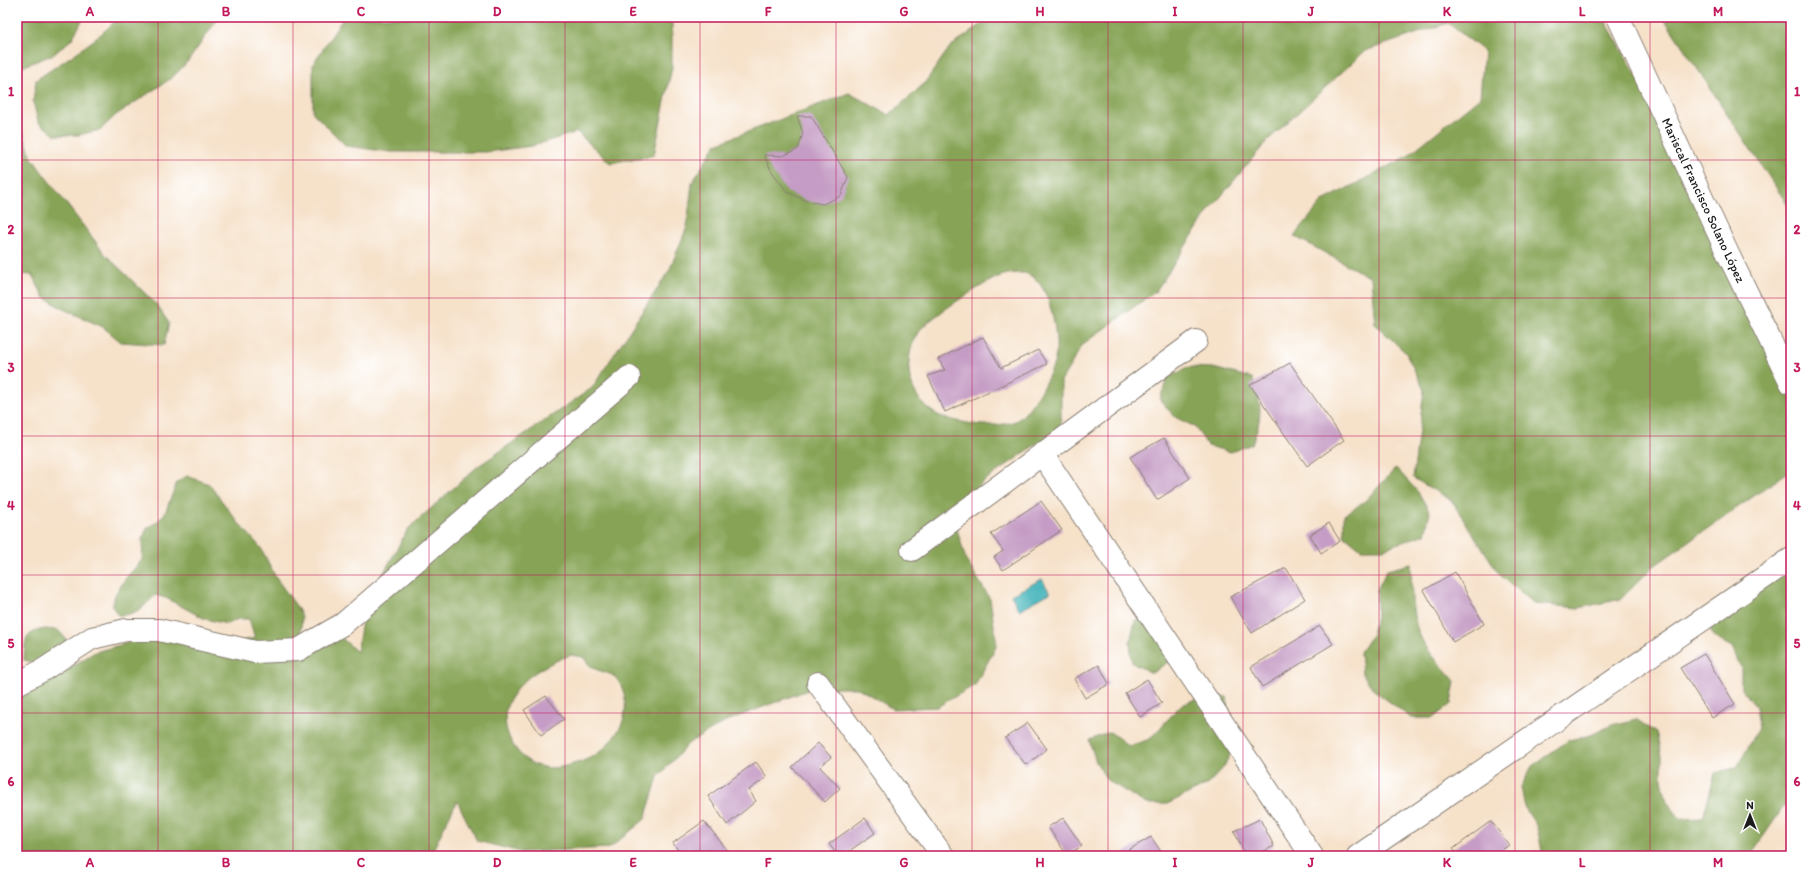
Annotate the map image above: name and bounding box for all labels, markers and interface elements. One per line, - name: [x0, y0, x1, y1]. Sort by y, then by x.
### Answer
- text: A: [85, 4, 95, 19]
- text: B: [222, 4, 231, 19]
- text: C: [357, 4, 366, 19]
- text: D: [493, 4, 502, 19]
- text: E: [629, 4, 637, 19]
- text: F: [765, 4, 772, 19]
- text: G: [900, 4, 909, 19]
- text: H: [1036, 4, 1045, 19]
- text: I: [1173, 4, 1178, 19]
- text: J: [1307, 4, 1315, 19]
- text: K: [1443, 4, 1452, 19]
- text: L: [1579, 4, 1586, 19]
- text: M: [1713, 4, 1723, 19]
- text: 1: [8, 84, 14, 99]
- text: 1: [1794, 84, 1800, 99]
- street label: Mariscal Francisco Solano López: [1659, 115, 1748, 285]
- text: 2: [8, 222, 15, 237]
- text: 2: [1794, 222, 1801, 237]
- text: 3: [7, 360, 15, 375]
- text: 3: [1793, 360, 1801, 375]
- text: 4: [7, 498, 15, 513]
- text: 4: [1793, 498, 1801, 513]
- text: 5: [8, 636, 15, 651]
- text: 5: [1794, 636, 1801, 651]
- text: 6: [8, 774, 15, 789]
- text: 6: [1794, 774, 1801, 789]
- north arrow: [1730, 795, 1770, 835]
- text: N: [1746, 799, 1754, 812]
- text: A: [85, 855, 95, 870]
- text: B: [222, 855, 231, 870]
- text: C: [357, 855, 366, 870]
- text: D: [493, 855, 502, 870]
- text: E: [629, 855, 637, 870]
- text: F: [765, 855, 772, 870]
- text: G: [900, 855, 909, 870]
- text: H: [1036, 855, 1045, 870]
- text: I: [1173, 855, 1178, 870]
- text: J: [1307, 855, 1315, 870]
- text: K: [1443, 855, 1452, 870]
- text: L: [1579, 855, 1586, 870]
- text: M: [1713, 855, 1723, 870]

